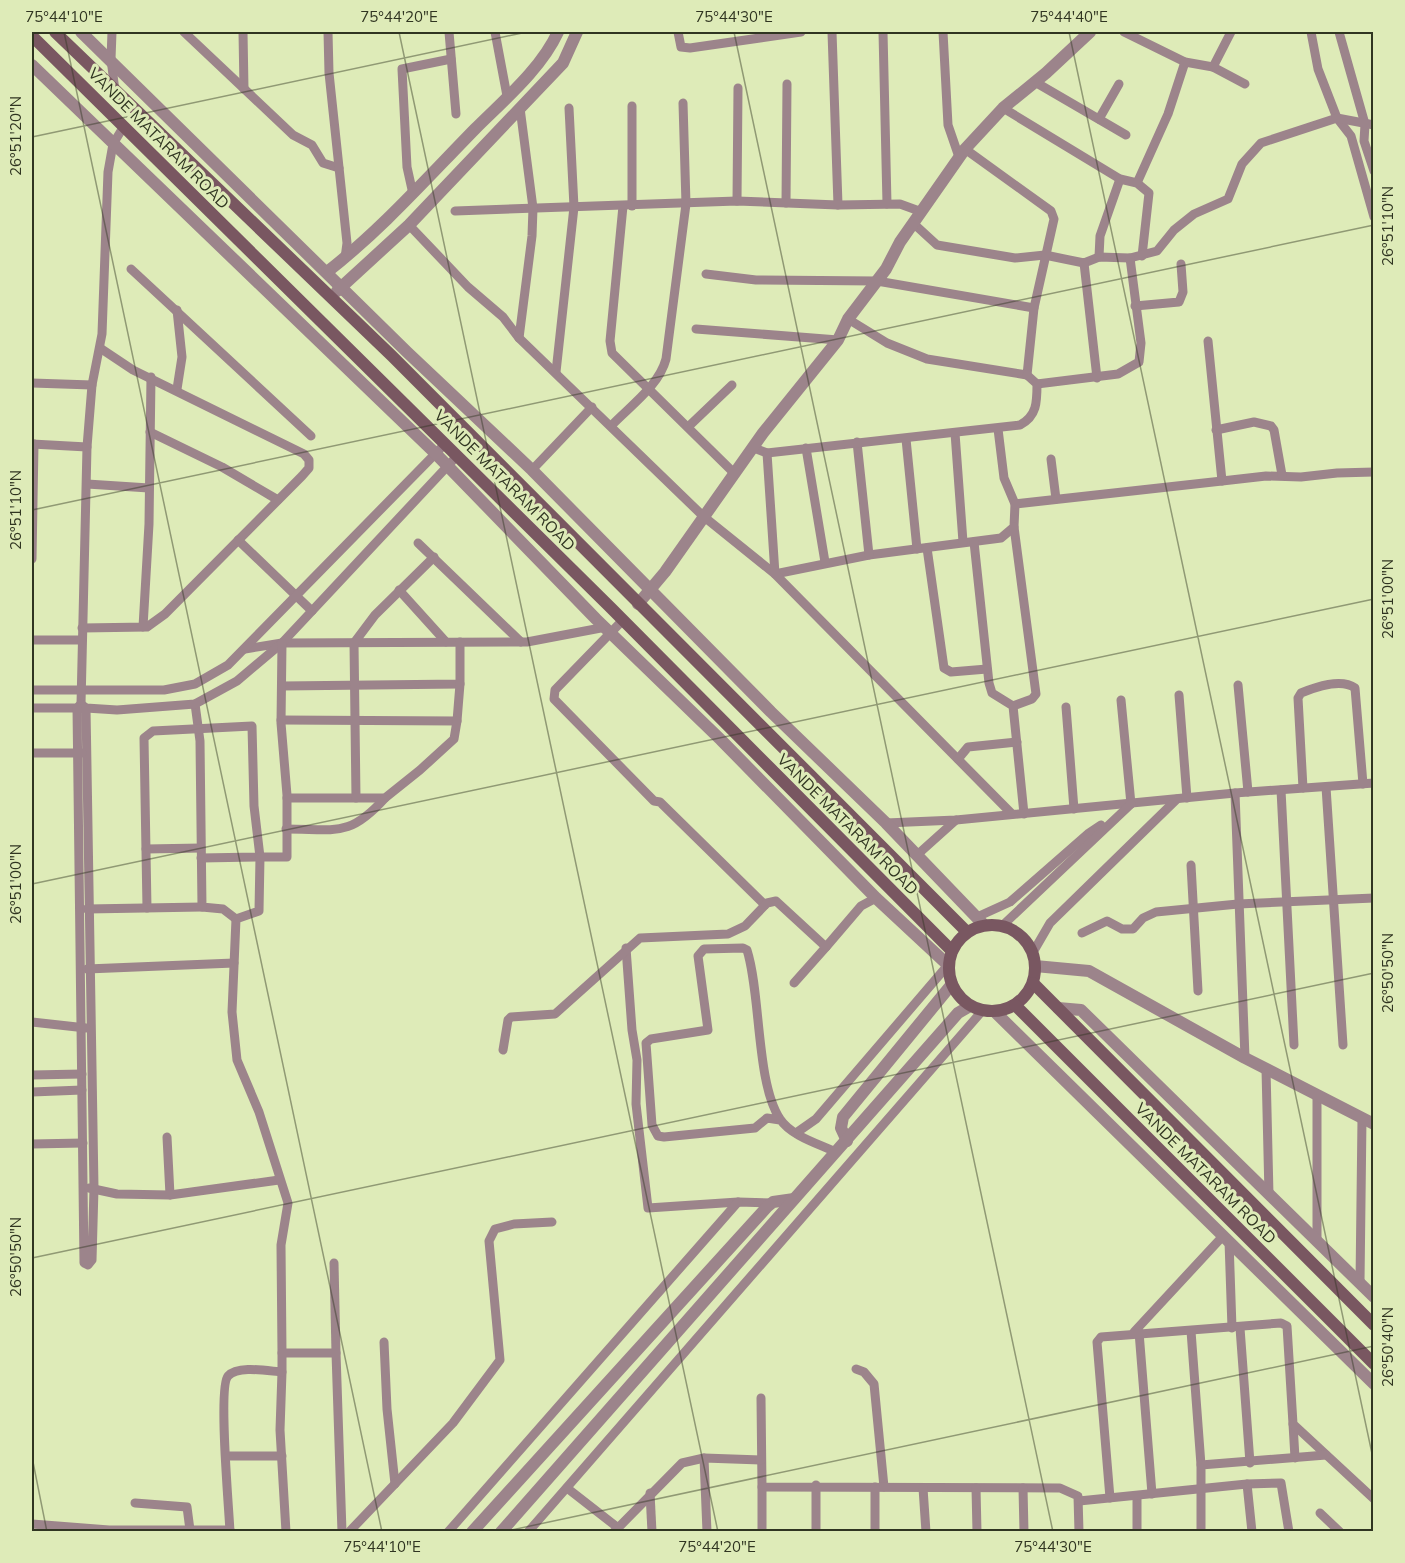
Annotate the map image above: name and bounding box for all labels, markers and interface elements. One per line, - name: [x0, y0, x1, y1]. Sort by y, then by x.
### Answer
- text: 75°44'10"E: [25, 7, 103, 26]
- text: 75°44'20"E: [360, 7, 438, 26]
- text: 75°44'30"E: [695, 7, 773, 26]
- text: 75°44'40"E: [1030, 7, 1108, 26]
- street label: VANDE MATARAM ROAD: [84, 63, 234, 213]
- text: 26°51'20"N: [6, 96, 25, 176]
- text: 26°51'10"N: [1378, 186, 1397, 266]
- street label: VANDE MATARAM ROAD: [430, 405, 580, 555]
- text: 26°51'10"N: [6, 470, 25, 550]
- text: 26°51'00"N: [1378, 559, 1397, 639]
- street label: VANDE MATARAM ROAD: [773, 749, 923, 899]
- text: 26°51'00"N: [6, 844, 25, 924]
- text: 26°50'50"N: [1378, 933, 1397, 1013]
- street label: VANDE MATARAM ROAD: [1131, 1098, 1281, 1248]
- text: 26°50'50"N: [6, 1217, 25, 1297]
- text: 26°50'40"N: [1378, 1307, 1397, 1387]
- text: 75°44'10"E: [343, 1537, 421, 1556]
- text: 75°44'20"E: [678, 1537, 756, 1556]
- text: 75°44'30"E: [1014, 1537, 1092, 1556]

